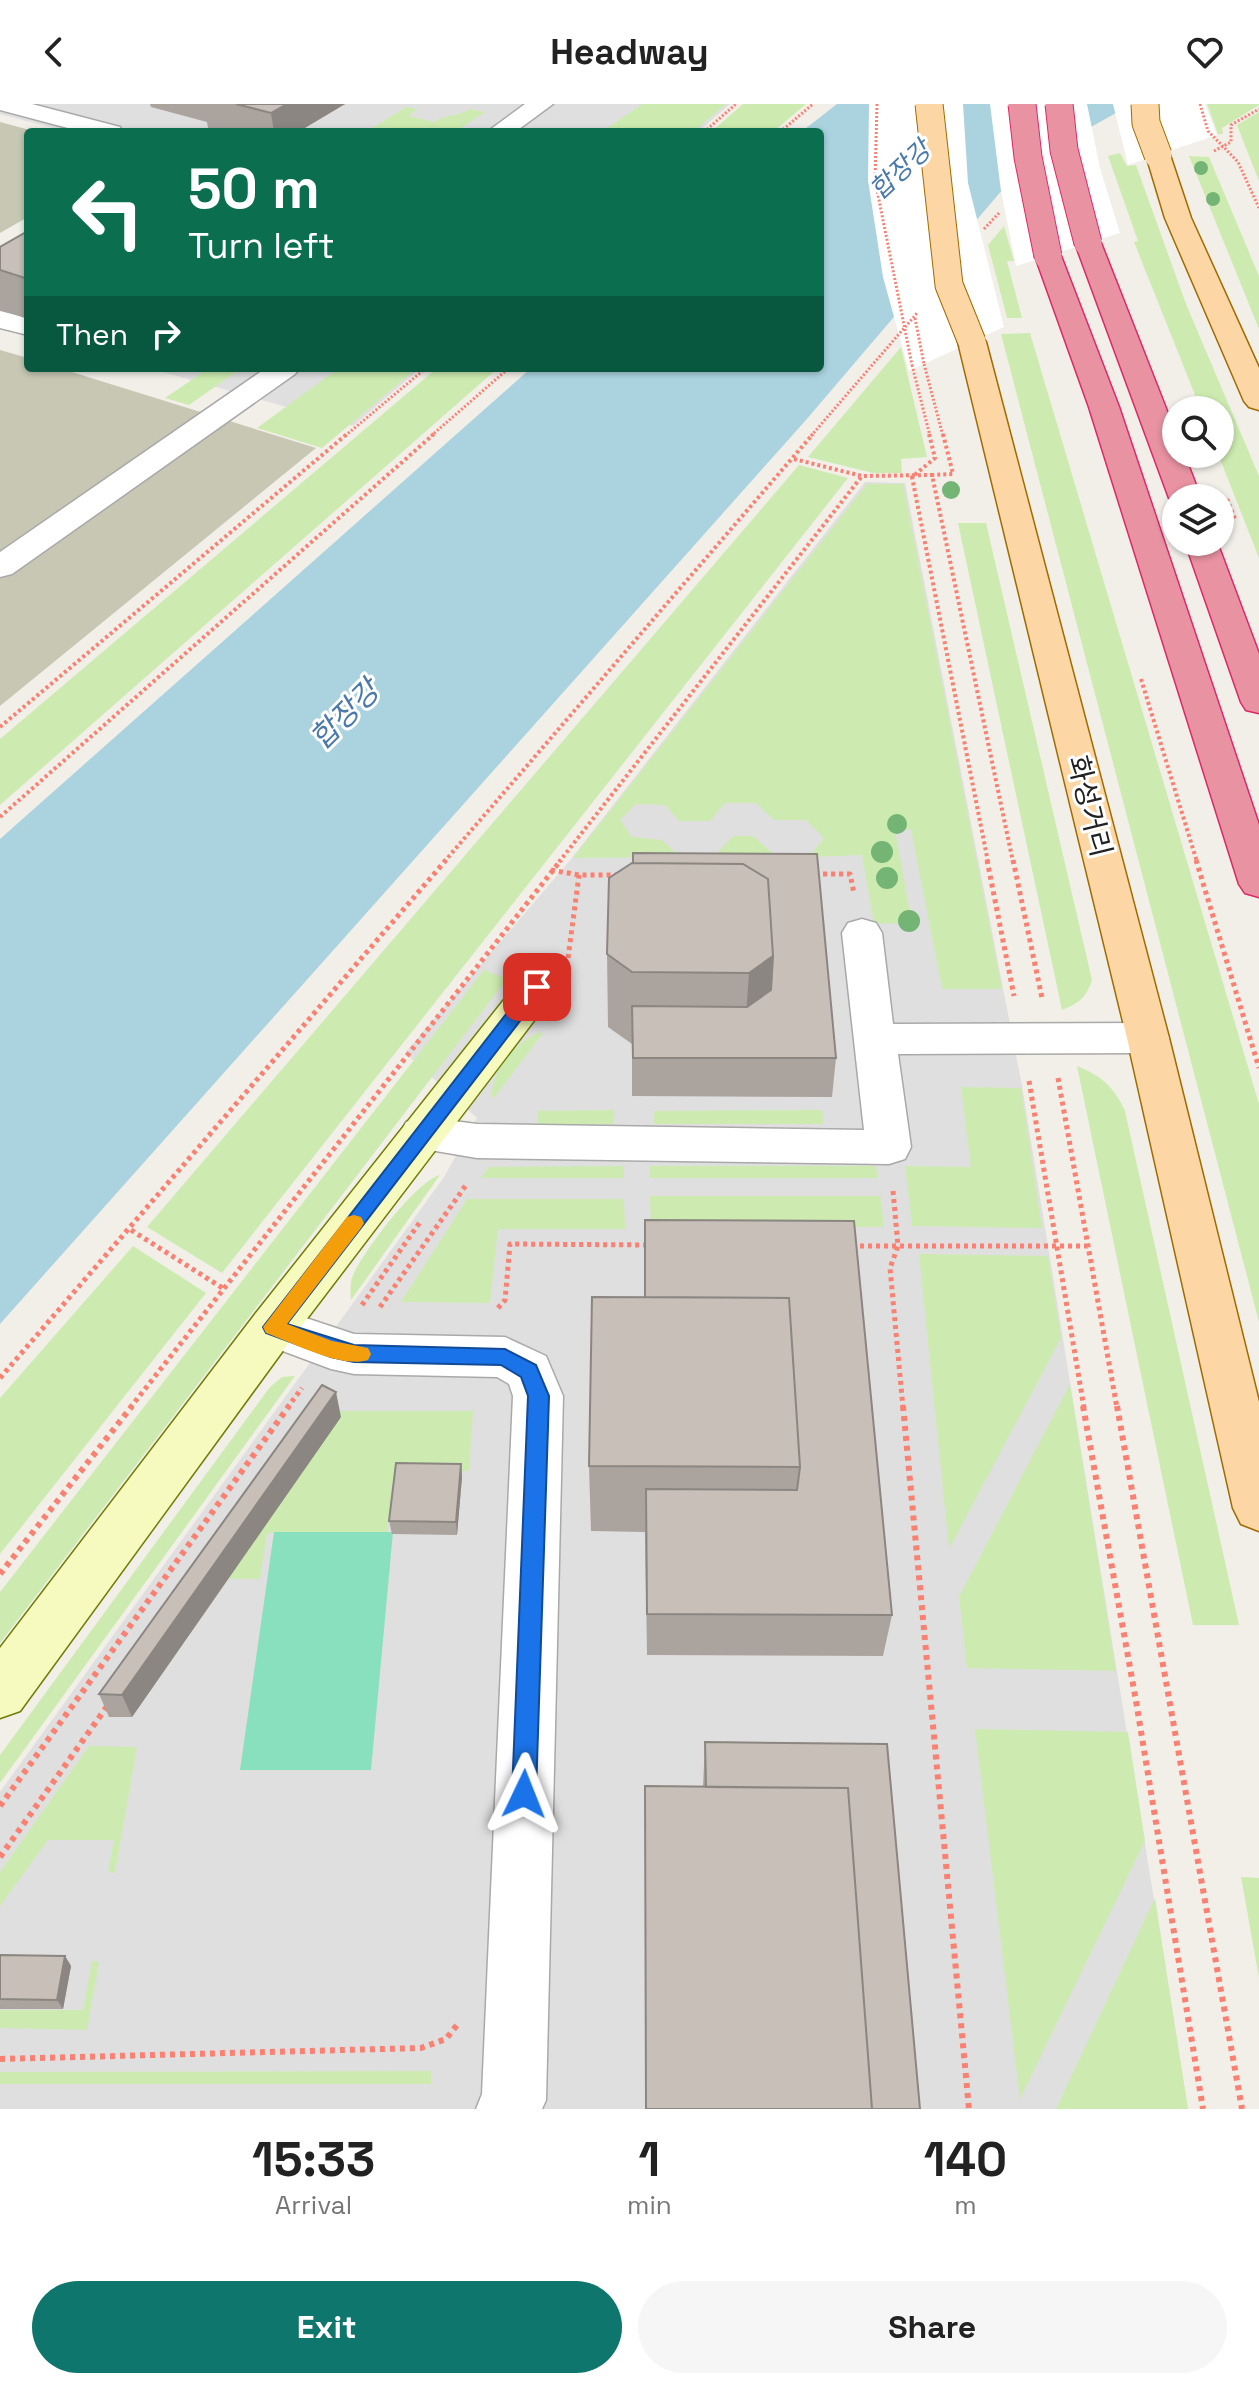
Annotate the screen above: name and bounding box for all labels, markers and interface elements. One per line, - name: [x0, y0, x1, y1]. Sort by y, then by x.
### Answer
- text: Headway: [550, 29, 709, 75]
- icon: back: [32, 30, 76, 74]
- icon: heart: [1183, 30, 1227, 74]
- water label: 합장강: [862, 131, 940, 207]
- text: 50 m: [188, 153, 320, 224]
- icon: left: [56, 160, 160, 264]
- text: Turn left: [188, 223, 335, 269]
- icon: right: [144, 312, 188, 356]
- text: Then: [56, 315, 128, 354]
- map controls: [1162, 396, 1234, 556]
- button: search: [1162, 396, 1234, 468]
- button: layers: [1162, 484, 1234, 556]
- water label: 합장강: [302, 669, 390, 758]
- street label: 화성거리: [1060, 752, 1120, 860]
- pin: [503, 953, 571, 1021]
- icon: arrive: [515, 965, 559, 1009]
- position arrow: [482, 1752, 566, 1836]
- text: 15:33: [252, 2129, 375, 2190]
- text: 1: [639, 2129, 660, 2190]
- text: 140: [924, 2129, 1007, 2190]
- text: Arrival: [275, 2188, 352, 2222]
- text: min: [627, 2188, 672, 2222]
- text: m: [954, 2188, 977, 2222]
- button: Exit: [32, 2281, 622, 2373]
- button: Share: [638, 2281, 1227, 2373]

